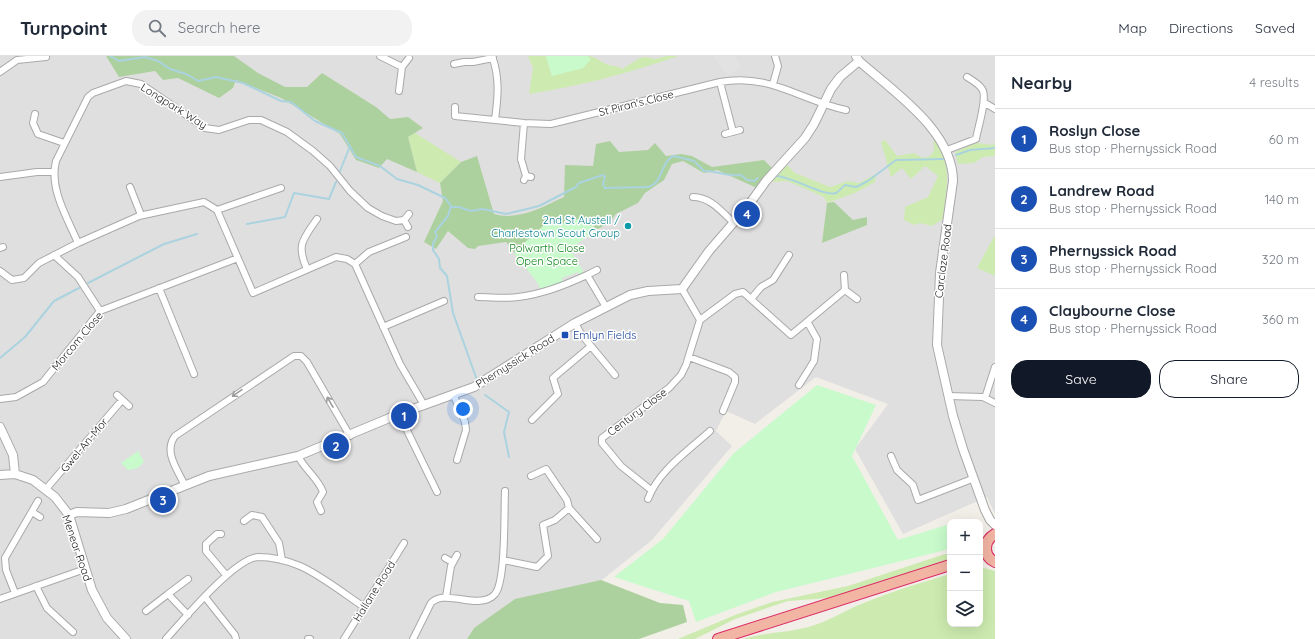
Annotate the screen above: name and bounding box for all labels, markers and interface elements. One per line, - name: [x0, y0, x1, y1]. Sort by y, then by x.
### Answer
- search box: [132, 10, 412, 46]
- text: Turnpoint: [20, 16, 108, 40]
- icon: search: [146, 17, 168, 39]
- text: Search here: [178, 18, 261, 37]
- text: Map: [1118, 19, 1147, 37]
- text: Directions: [1169, 19, 1233, 37]
- text: Saved: [1255, 19, 1295, 37]
- text: Nearby: [1011, 72, 1072, 93]
- text: 4 results: [1249, 74, 1299, 90]
- street label: Longpark Way: [138, 80, 210, 132]
- street label: St Piran's Close: [597, 87, 675, 119]
- text: Roslyn Close: [1049, 121, 1140, 140]
- text: 1: [1021, 131, 1027, 147]
- text: 60 m: [1269, 131, 1299, 147]
- text: Bus stop · Phernyssick Road: [1049, 140, 1217, 156]
- text: Landrew Road: [1049, 181, 1154, 200]
- text: 2: [1020, 191, 1028, 207]
- text: 140 m: [1264, 191, 1299, 207]
- pin: 4: [734, 199, 760, 229]
- text: Bus stop · Phernyssick Road: [1049, 200, 1217, 216]
- place label: 2nd St Austell / Charlestown Scout Group: [491, 213, 620, 240]
- marker: 2nd St Austell / Charlestown Scout Group: [623, 221, 633, 231]
- street label: Carclaze Road: [932, 223, 954, 299]
- park label: Polwarth Close Open Space: [509, 241, 585, 268]
- text: Phernyssick Road: [1049, 241, 1177, 260]
- text: 3: [1021, 251, 1027, 267]
- text: 320 m: [1262, 251, 1299, 267]
- text: Bus stop · Phernyssick Road: [1049, 260, 1217, 276]
- text: Claybourne Close: [1049, 301, 1176, 320]
- street label: Morcom Close: [48, 309, 106, 373]
- text: 4: [1020, 311, 1028, 327]
- text: 360 m: [1262, 311, 1299, 327]
- text: Bus stop · Phernyssick Road: [1049, 320, 1217, 336]
- place label: Emlyn Fields: [573, 328, 636, 342]
- marker: Emlyn Fields: [560, 330, 570, 340]
- street label: Phernyssick Road: [473, 331, 557, 391]
- button: Save: [1011, 360, 1151, 398]
- button: Share: [1159, 360, 1299, 398]
- street label: Century Close: [604, 385, 670, 439]
- one-way arrow: [232, 389, 243, 397]
- one-way arrow: [326, 396, 334, 408]
- your location: [453, 399, 473, 419]
- pin: 1: [391, 401, 417, 431]
- street label: Gwel-An-Mor: [57, 414, 111, 475]
- pin: 2: [323, 431, 349, 461]
- pin: 3: [150, 485, 176, 515]
- street label: Menear Road: [59, 513, 95, 583]
- map controls: [947, 519, 983, 627]
- button: +: [947, 519, 983, 555]
- button: −: [947, 555, 983, 591]
- street label: Hallane Road: [350, 558, 398, 624]
- button: layers: [947, 591, 983, 627]

